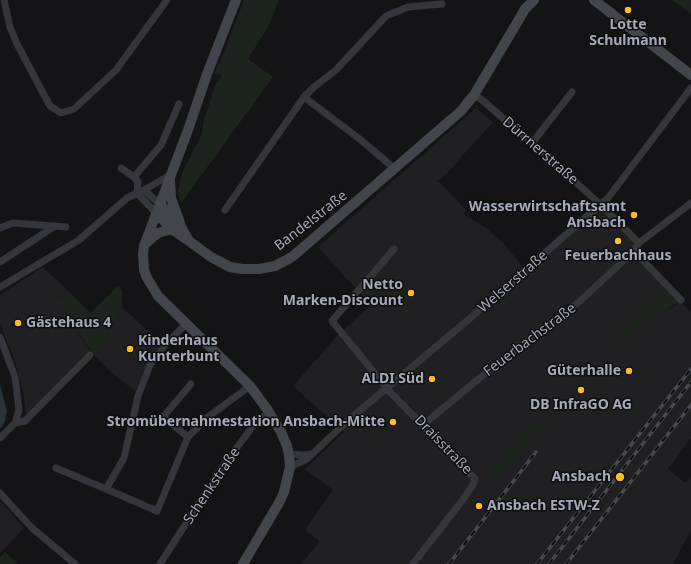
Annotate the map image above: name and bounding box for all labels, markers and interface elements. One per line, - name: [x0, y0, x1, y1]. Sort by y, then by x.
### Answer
- marker: Lotte Schulmann: [623, 5, 633, 15]
- place label: Lotte Schulmann: [589, 17, 667, 50]
- street label: Dürrnerstraße: [499, 114, 581, 188]
- street label: Bandelstraße: [271, 187, 351, 255]
- place label: Wasserwirtschaftsamt Ansbach: [469, 199, 626, 232]
- marker: Wasserwirtschaftsamt Ansbach: [629, 210, 639, 220]
- marker: Feuerbachhaus: [613, 236, 623, 246]
- street label: Welserstraße: [475, 247, 551, 317]
- place label: Feuerbachhaus: [565, 248, 671, 264]
- place label: Netto Marken-Discount: [283, 277, 403, 310]
- marker: Netto Marken-Discount: [406, 288, 416, 298]
- street label: Feuerbachstraße: [481, 300, 579, 380]
- place label: Gästehaus 4: [26, 315, 111, 331]
- marker: Gästehaus 4: [13, 318, 23, 328]
- place label: Kinderhaus Kunterbunt: [138, 333, 219, 366]
- marker: Kinderhaus Kunterbunt: [125, 344, 135, 354]
- place label: Güterhalle: [547, 363, 621, 379]
- marker: Güterhalle: [624, 366, 634, 376]
- place label: ALDI Süd: [361, 371, 424, 387]
- marker: ALDI Süd: [427, 374, 437, 384]
- marker: DB InfraGO AG: [576, 385, 586, 395]
- place label: DB InfraGO AG: [530, 397, 632, 413]
- street label: Draisstraße: [411, 412, 475, 478]
- place label: Stromübernahmestation Ansbach-Mitte: [107, 414, 385, 430]
- marker: Stromübernahmestation Ansbach-Mitte: [388, 417, 398, 427]
- street label: Schenkstraße: [180, 444, 244, 528]
- place label: Ansbach: [552, 469, 611, 485]
- marker: Ansbach: [614, 471, 626, 483]
- place label: Ansbach ESTW-Z: [487, 498, 600, 514]
- marker: Ansbach ESTW-Z: [474, 501, 484, 511]

